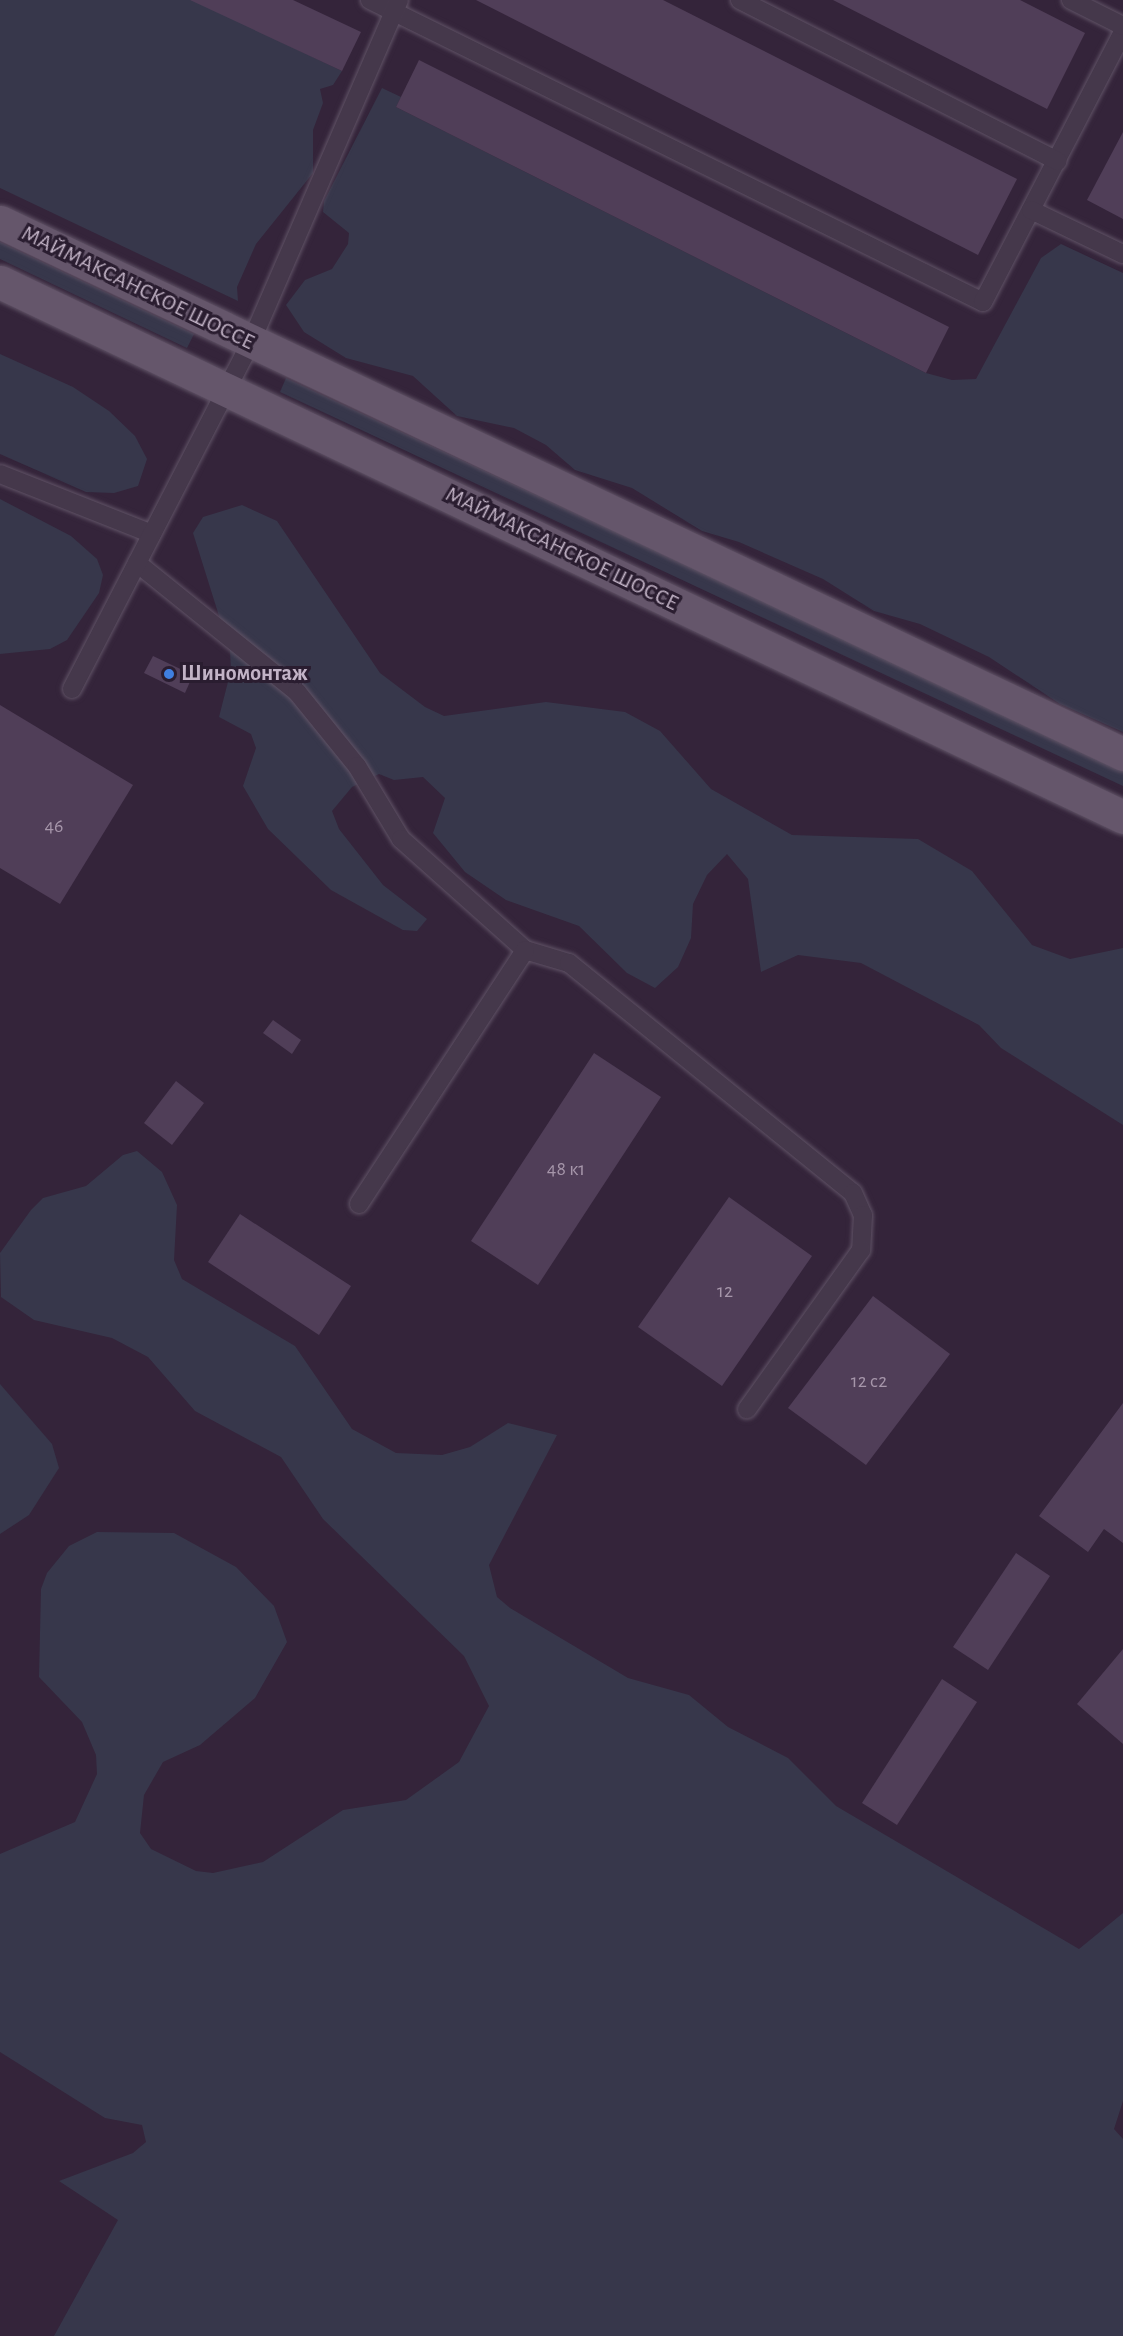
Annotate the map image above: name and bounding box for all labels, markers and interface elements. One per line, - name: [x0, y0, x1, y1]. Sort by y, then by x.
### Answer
- street label: МАЙМАКСАНСКОЕ ШОССЕ: [17, 220, 259, 356]
- street label: МАЙМАКСАНСКОЕ ШОССЕ: [441, 481, 683, 617]
- place label: Шиномонтаж: [181, 661, 308, 687]
- marker: Шиномонтаж: [162, 667, 176, 681]
- house number: 46: [44, 814, 64, 838]
- house number: 48 к1: [547, 1157, 585, 1181]
- house number: 12: [717, 1279, 733, 1303]
- house number: 12 с2: [851, 1369, 887, 1393]

